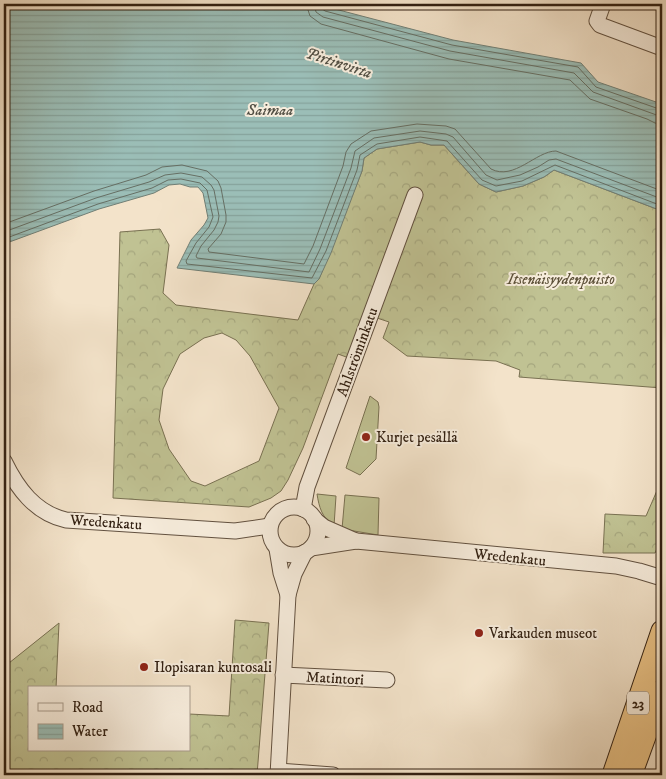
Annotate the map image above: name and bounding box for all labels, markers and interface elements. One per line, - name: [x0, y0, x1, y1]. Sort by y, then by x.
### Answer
- water label: Pirtinvirta: [303, 43, 374, 83]
- water label: Saimaa: [246, 100, 293, 120]
- park label: Itsenäisyydenpuisto: [506, 270, 615, 289]
- street label: Ahlströminkatu: [333, 305, 382, 399]
- place label: Kurjet pesällä: [376, 428, 458, 447]
- marker: Kurjet pesällä: [360, 431, 372, 443]
- street label: Wredenkatu: [68, 510, 143, 534]
- street label: Wredenkatu: [472, 544, 547, 571]
- place label: Varkauden museot: [488, 624, 597, 643]
- marker: Varkauden museot: [473, 627, 485, 639]
- place label: Ilopisaran kuntosali: [154, 658, 272, 677]
- marker: Ilopisaran kuntosali: [138, 661, 150, 673]
- street label: Matintori: [306, 667, 365, 690]
- legend: [28, 686, 190, 752]
- road number: 23: [627, 691, 649, 714]
- text: Road: [72, 698, 104, 717]
- text: Water: [71, 722, 108, 741]

